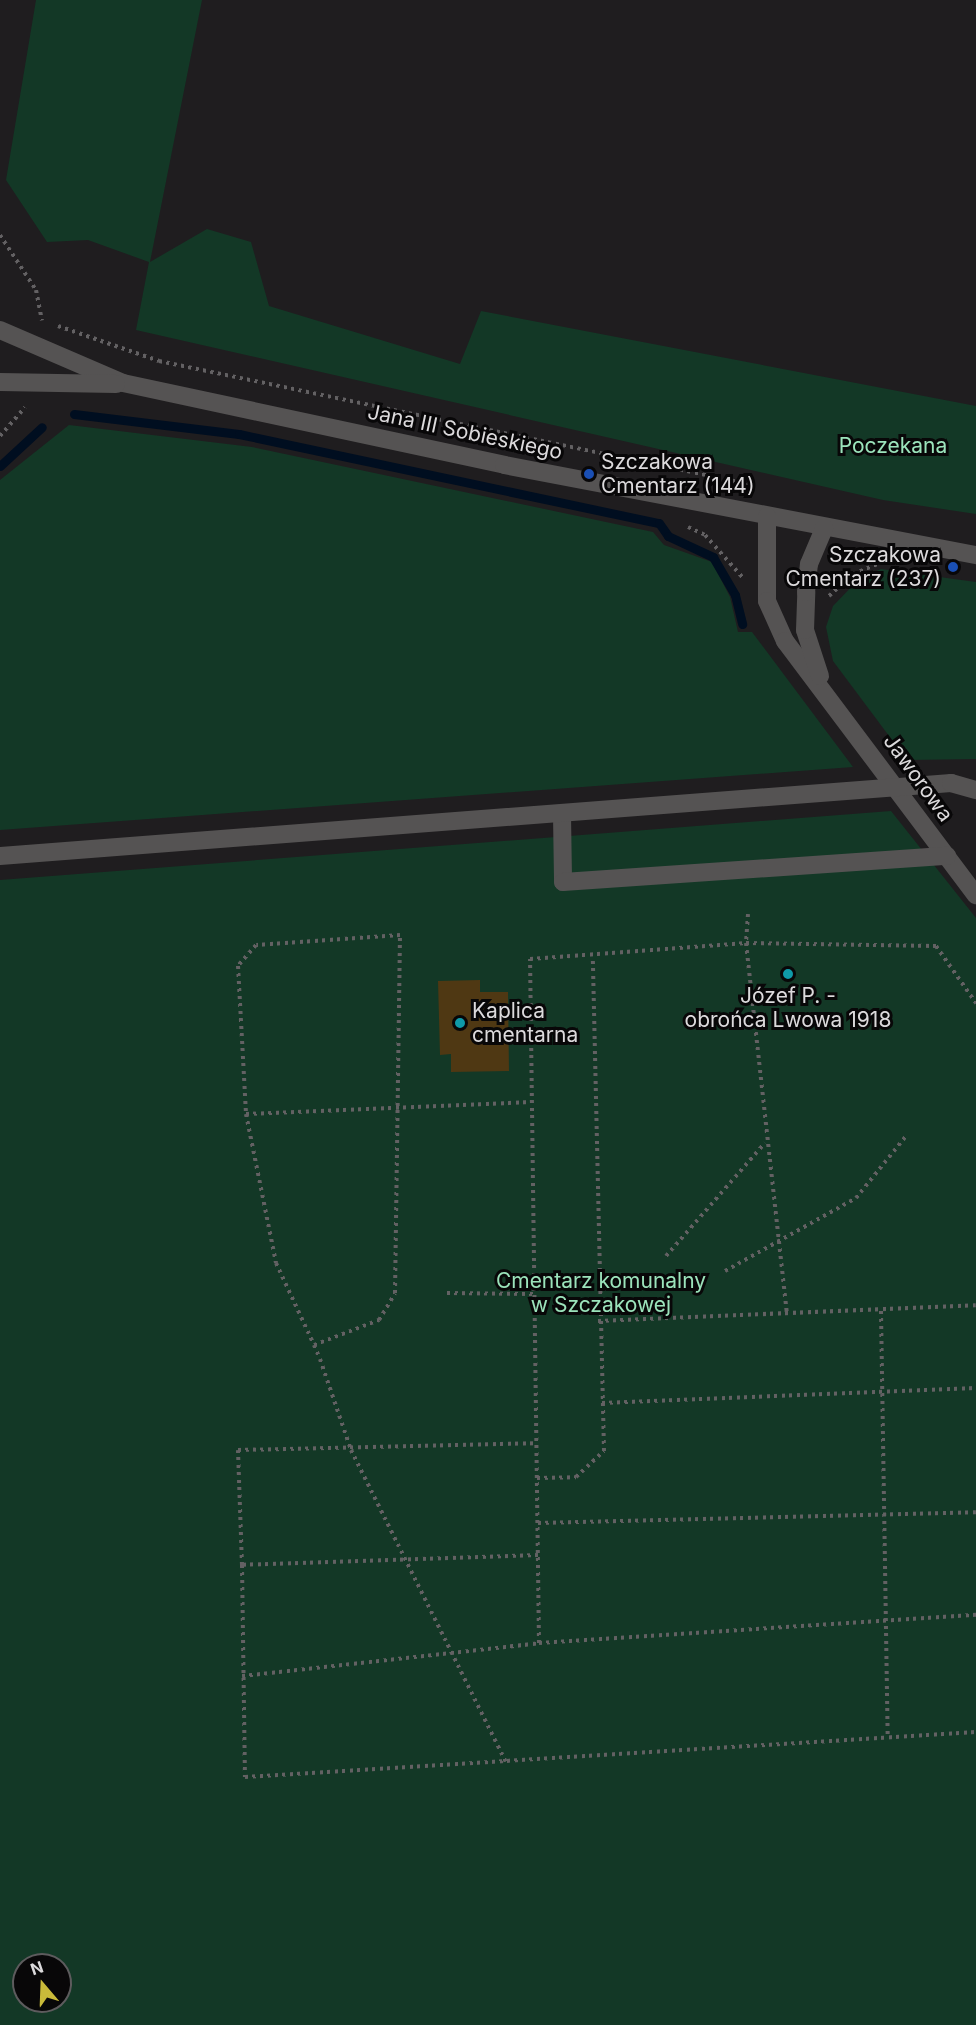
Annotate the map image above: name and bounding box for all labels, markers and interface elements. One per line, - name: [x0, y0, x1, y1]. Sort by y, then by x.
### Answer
- street label: Jana III Sobieskiego: [365, 399, 565, 465]
- park label: Poczekana: [839, 433, 947, 459]
- place label: Szczakowa Cmentarz (144): [601, 449, 755, 499]
- marker: Szczakowa Cmentarz (144): [582, 467, 596, 481]
- place label: Szczakowa Cmentarz (237): [785, 542, 941, 592]
- marker: Szczakowa Cmentarz (237): [946, 560, 960, 574]
- street label: Jaworowa: [878, 729, 958, 827]
- marker: Józef P. - obrońca Lwowa 1918: [781, 967, 795, 981]
- place label: Józef P. - obrońca Lwowa 1918: [685, 983, 891, 1033]
- place label: Kaplica cmentarna: [472, 998, 578, 1048]
- marker: Kaplica cmentarna: [453, 1016, 467, 1030]
- park label: Cmentarz komunalny w Szczakowej: [496, 1268, 706, 1318]
- north arrow: [12, 1953, 72, 2013]
- text: N: [28, 1956, 46, 1979]

